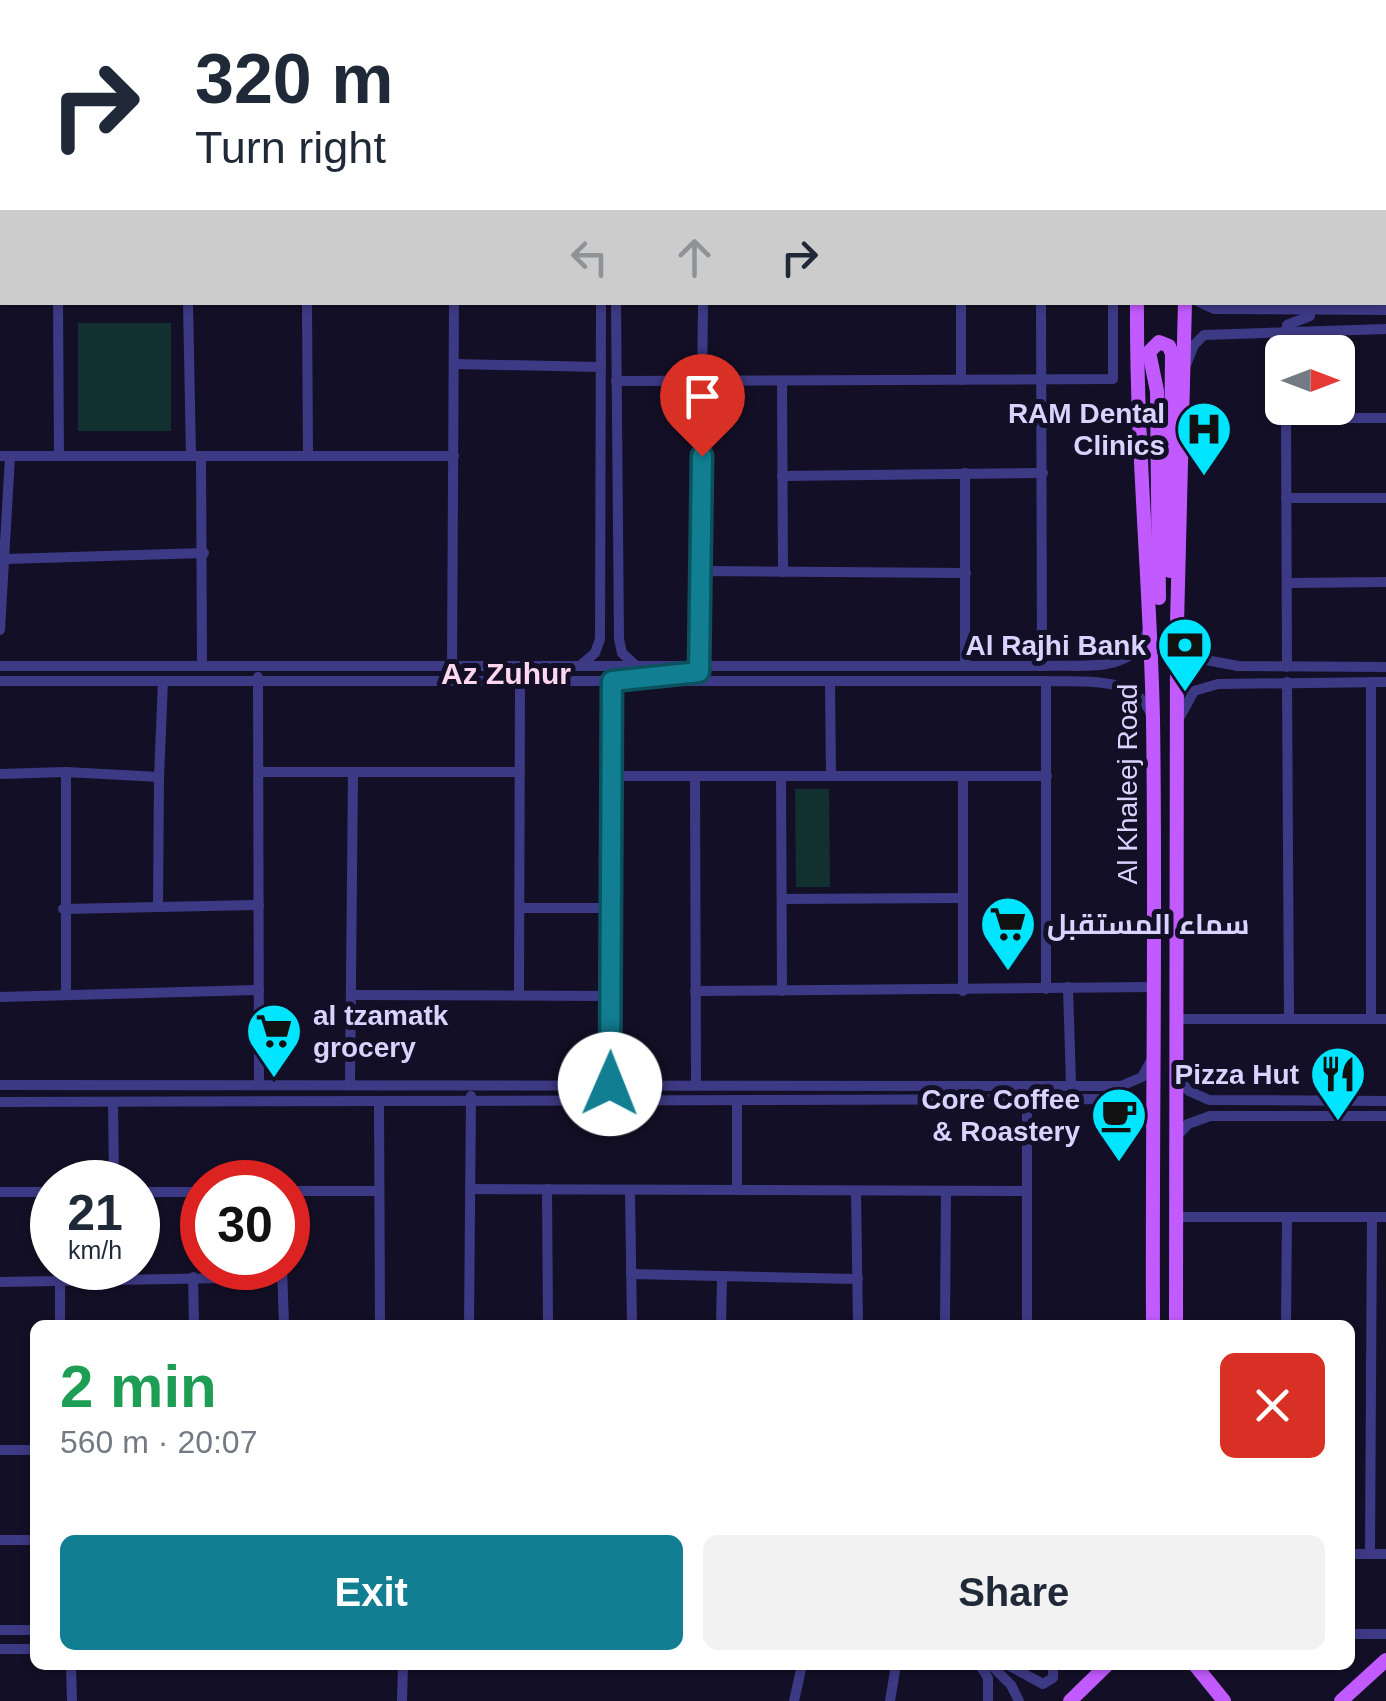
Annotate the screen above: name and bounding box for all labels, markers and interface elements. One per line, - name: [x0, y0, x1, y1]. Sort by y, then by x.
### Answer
- icon: right: [30, 40, 160, 170]
- text: 320 m: [195, 40, 393, 118]
- text: Turn right: [195, 122, 386, 173]
- icon: left: [562, 230, 617, 285]
- icon: ahead: [667, 230, 722, 285]
- icon: right: [772, 230, 827, 285]
- north arrow: [1265, 335, 1355, 425]
- map controls: [1265, 335, 1355, 425]
- pin: [660, 354, 745, 457]
- icon: arrive: [675, 369, 730, 424]
- place label: RAM Dental Clinics: [1008, 398, 1165, 461]
- hospital icon: RAM Dental Clinics: [1174, 399, 1234, 478]
- bank icon: Al Rajhi Bank: [1155, 615, 1215, 694]
- place label: Al Rajhi Bank: [966, 630, 1146, 661]
- district label: Az Zuhur: [441, 657, 571, 690]
- street label: Al Khaleej Road: [1112, 684, 1143, 884]
- supermarket icon: سماء المستقبل: [978, 894, 1038, 973]
- place label: سماء المستقبل: [1047, 909, 1250, 941]
- place label: al tzamatk grocery: [313, 1000, 449, 1063]
- supermarket icon: al tzamatk grocery: [244, 1001, 304, 1080]
- position arrow: [558, 1032, 662, 1136]
- restaurant icon: Pizza Hut: [1308, 1044, 1368, 1123]
- place label: Pizza Hut: [1175, 1059, 1299, 1090]
- place label: Core Coffee & Roastery: [921, 1084, 1080, 1147]
- cafe icon: Core Coffee & Roastery: [1089, 1085, 1149, 1164]
- speed limit sign: 30: [180, 1160, 310, 1290]
- text: 21: [67, 1185, 123, 1241]
- text: km/h: [68, 1236, 122, 1264]
- text: 2 min: [60, 1353, 217, 1420]
- button: close: [1220, 1353, 1325, 1458]
- text: 560 m · 20:07: [60, 1424, 257, 1460]
- button: Exit: [60, 1535, 683, 1650]
- button: Share: [703, 1535, 1325, 1650]

